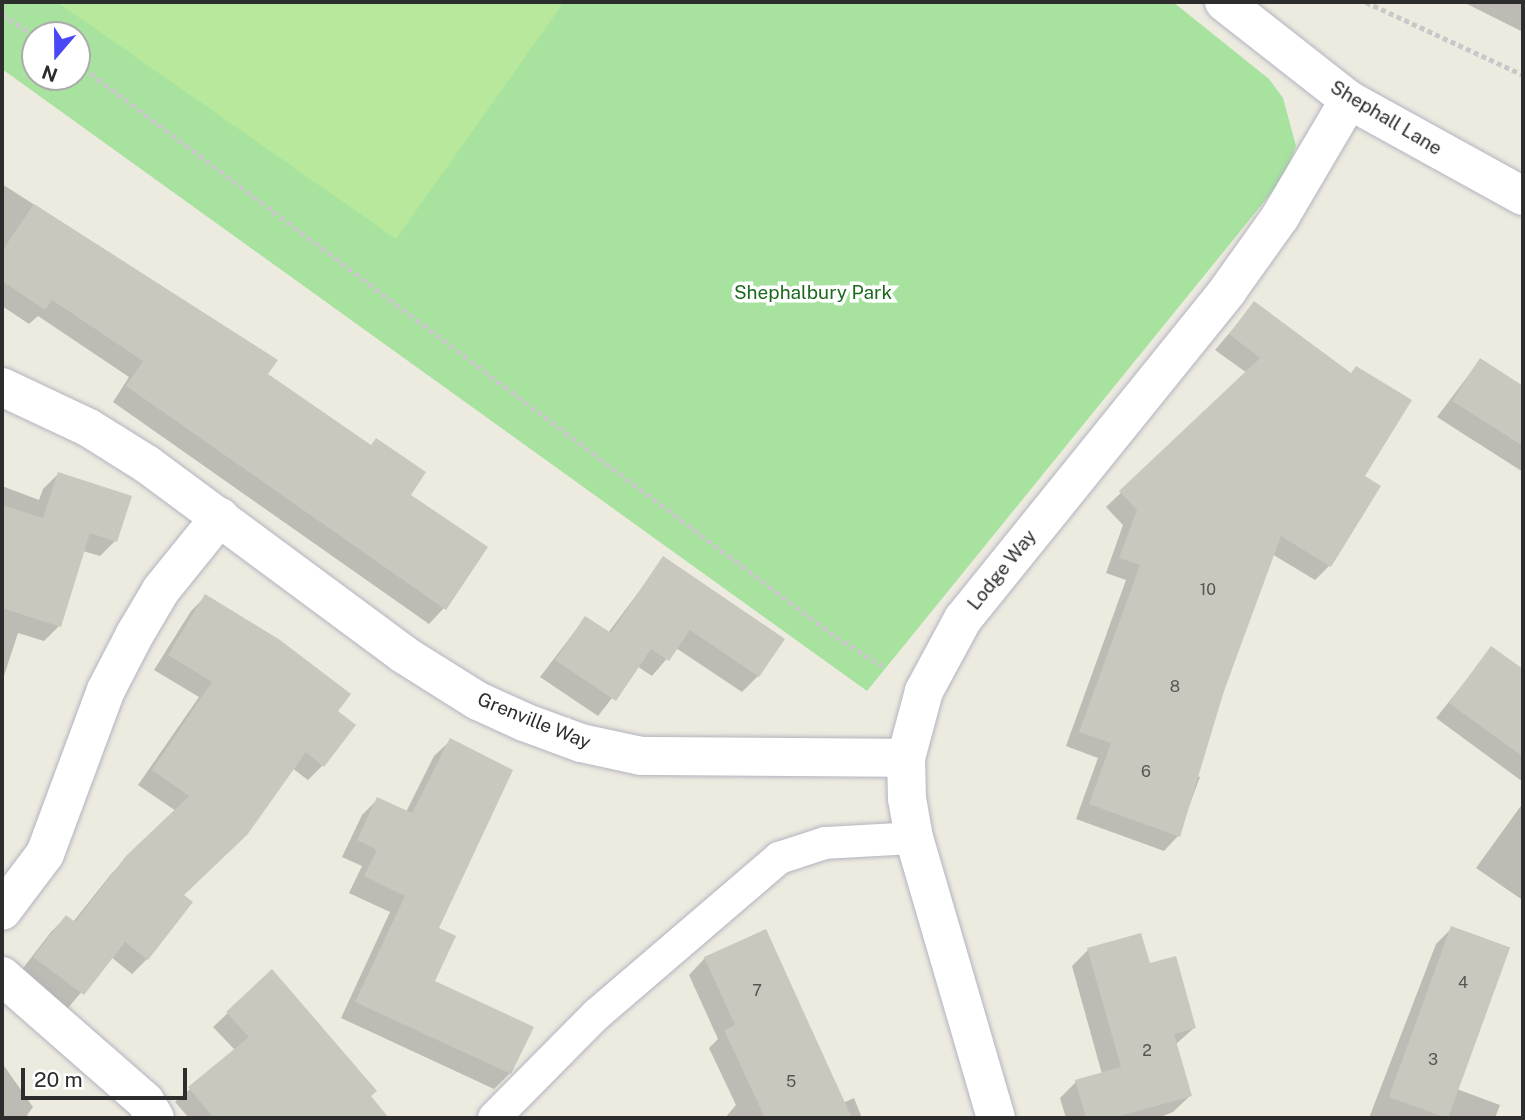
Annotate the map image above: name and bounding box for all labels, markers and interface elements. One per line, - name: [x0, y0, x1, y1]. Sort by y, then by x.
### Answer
- north arrow: [21, 21, 91, 91]
- text: N: [39, 61, 60, 87]
- street label: Shephall Lane: [1326, 76, 1446, 160]
- park label: Shephalbury Park: [734, 282, 892, 304]
- street label: Lodge Way: [963, 525, 1041, 615]
- house number: 10: [1200, 580, 1216, 600]
- house number: 8: [1170, 677, 1180, 697]
- street label: Grenville Way: [474, 688, 594, 754]
- house number: 6: [1141, 762, 1151, 782]
- house number: 4: [1458, 973, 1468, 993]
- house number: 7: [752, 981, 762, 1001]
- house number: 2: [1142, 1041, 1152, 1061]
- house number: 3: [1428, 1050, 1438, 1070]
- scale bar: [24, 1054, 191, 1098]
- text: 20 m: [34, 1067, 83, 1092]
- house number: 5: [786, 1072, 796, 1092]

